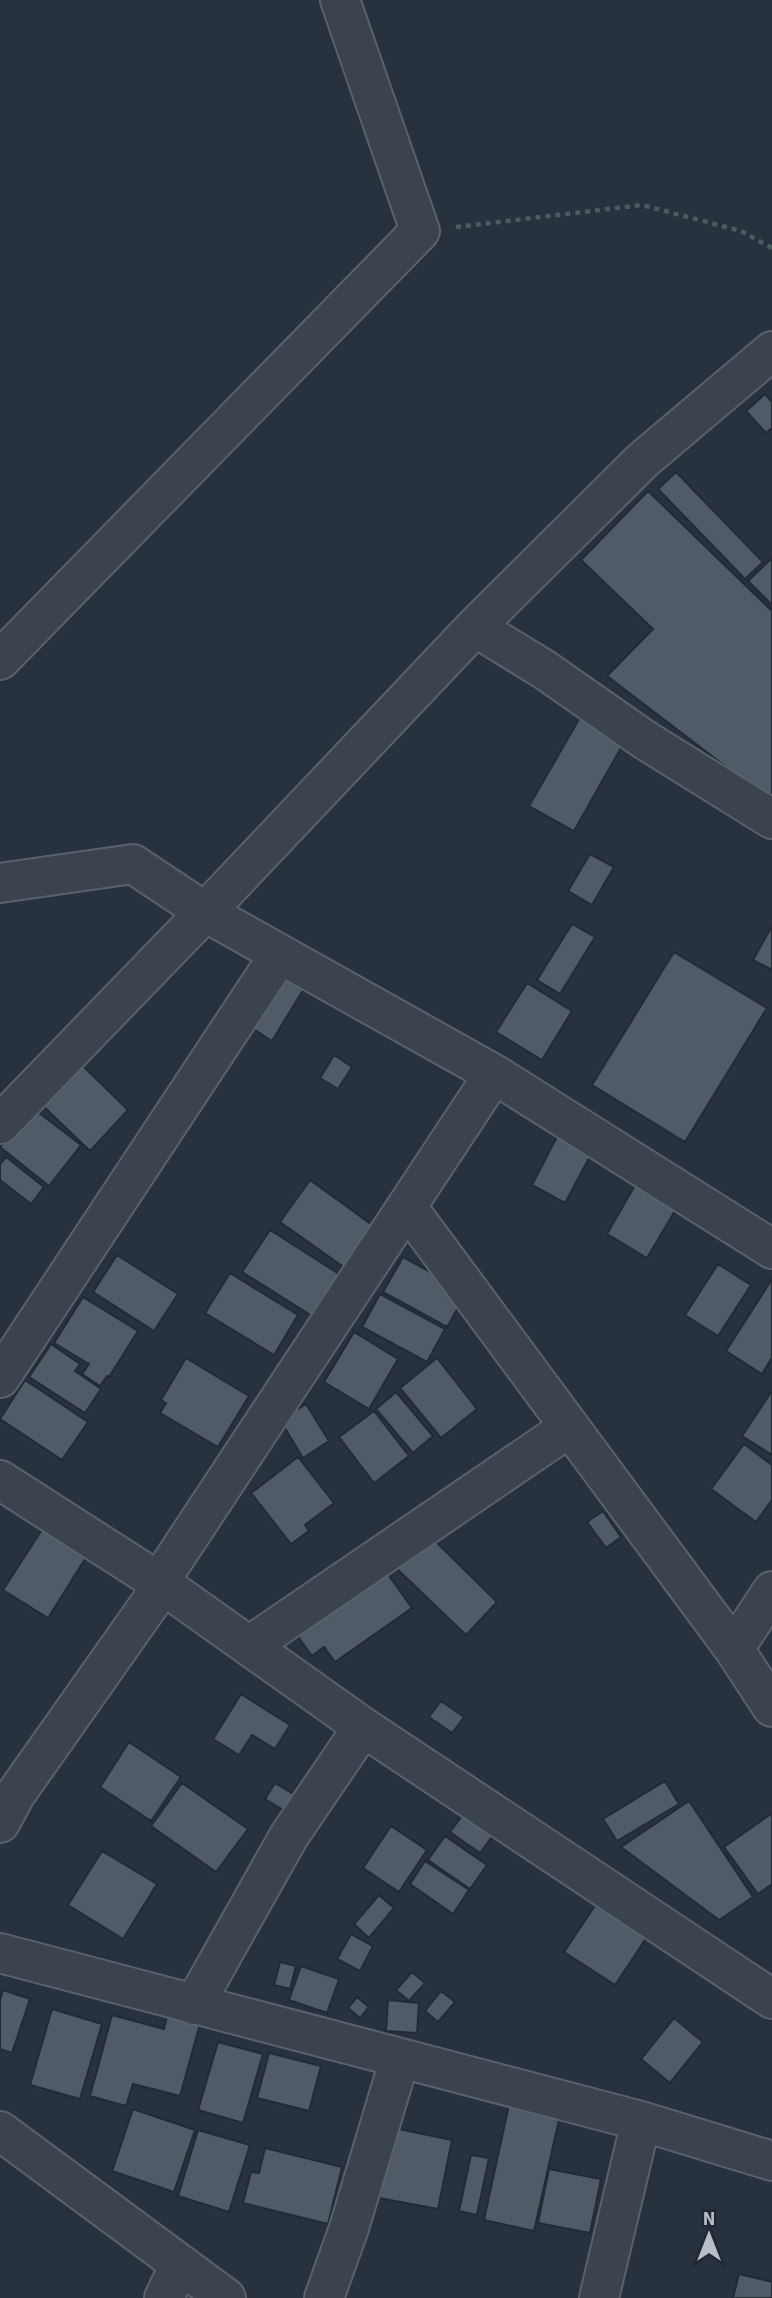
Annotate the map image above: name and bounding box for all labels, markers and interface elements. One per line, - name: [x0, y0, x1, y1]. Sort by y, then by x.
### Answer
- north arrow: [674, 2200, 744, 2270]
- text: N: [703, 2206, 715, 2233]

